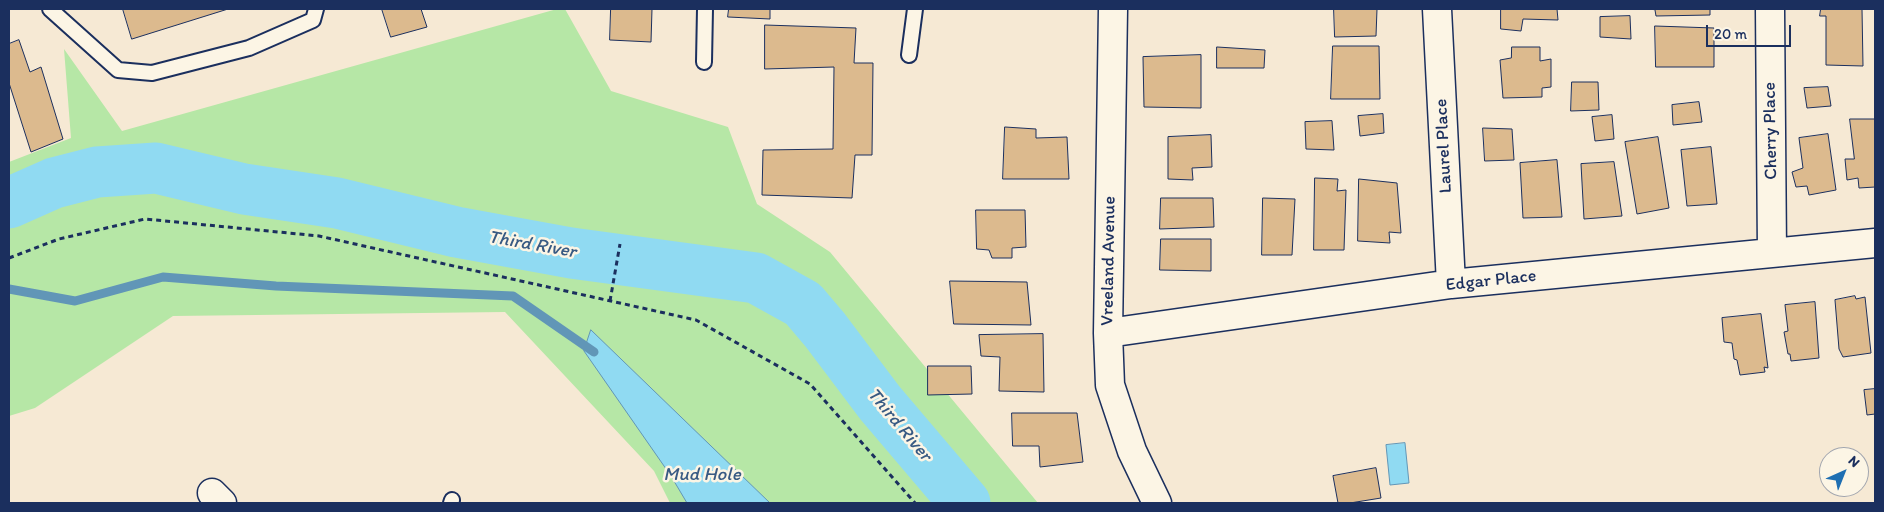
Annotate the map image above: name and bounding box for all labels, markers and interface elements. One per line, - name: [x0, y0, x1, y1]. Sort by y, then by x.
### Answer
- scale bar: [1709, 15, 1794, 47]
- text: 20 m: [1714, 25, 1747, 43]
- street label: Cherry Place: [1759, 82, 1783, 180]
- street label: Laurel Place: [1431, 98, 1457, 194]
- street label: Vreeland Avenue: [1097, 196, 1121, 326]
- water label: Third River: [486, 226, 578, 264]
- street label: Edgar Place: [1445, 265, 1537, 297]
- water label: Third River: [862, 384, 936, 466]
- north arrow: [1819, 447, 1869, 497]
- text: N: [1845, 452, 1863, 471]
- water label: Mud Hole: [663, 464, 741, 486]

